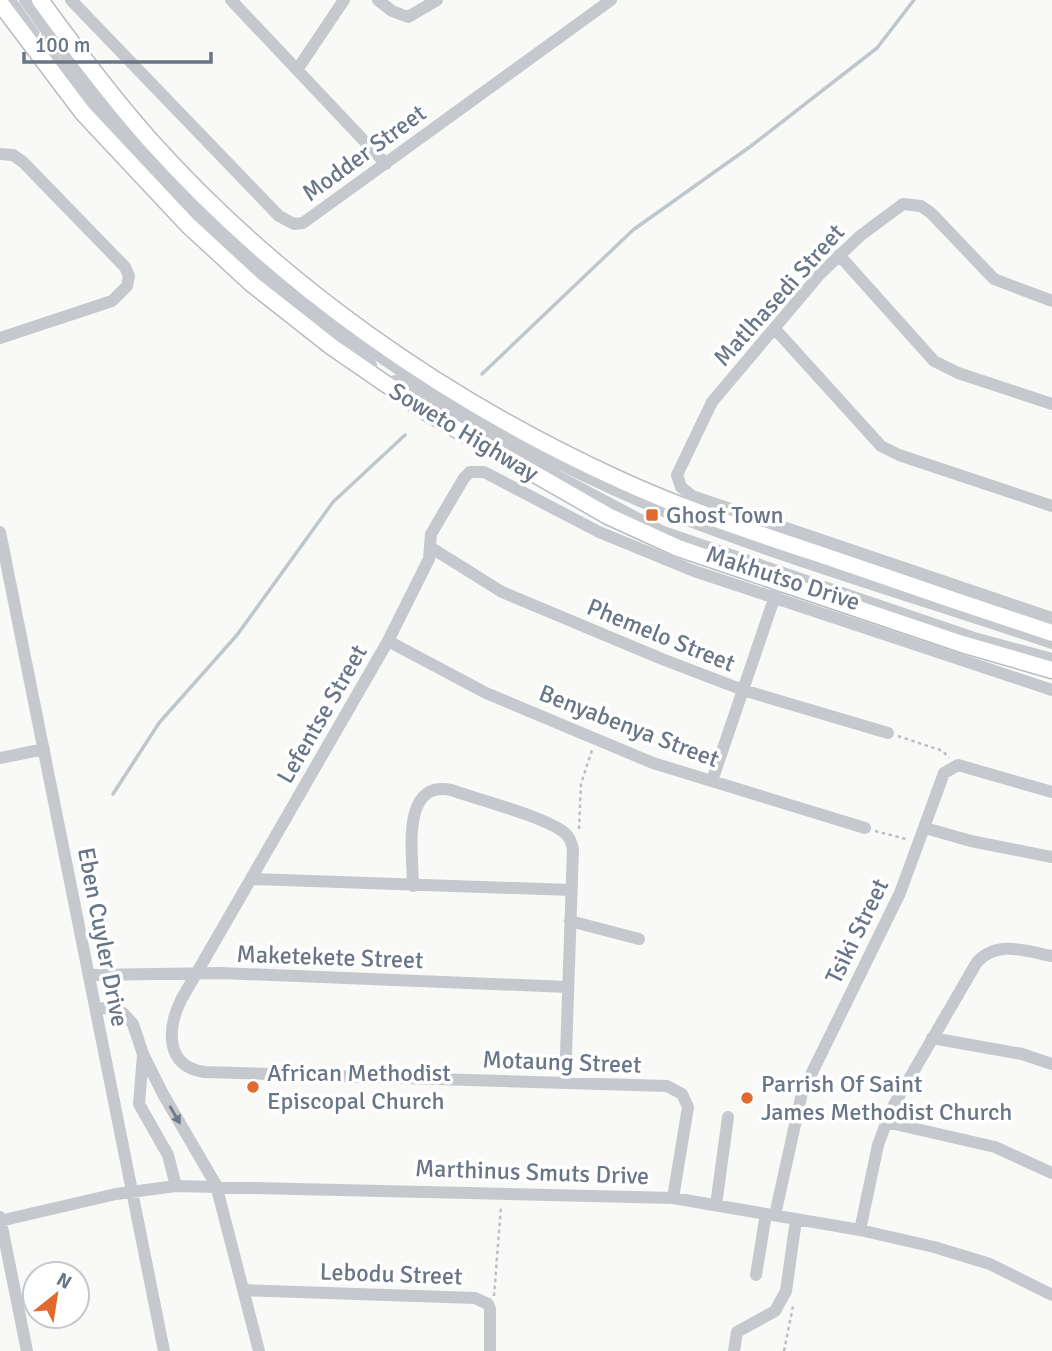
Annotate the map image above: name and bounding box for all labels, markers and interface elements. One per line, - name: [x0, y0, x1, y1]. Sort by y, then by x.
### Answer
- scale bar: [24, 21, 212, 65]
- text: 100 m: [35, 32, 90, 58]
- street label: Modder Street: [296, 98, 432, 208]
- street label: Matlhasedi Street: [707, 218, 851, 372]
- street label: Soweto Highway: [384, 376, 544, 488]
- place label: Ghost Town: [666, 500, 784, 530]
- marker: Ghost Town: [644, 507, 660, 523]
- street label: Makhutso Drive: [702, 539, 864, 617]
- street label: Phemelo Street: [583, 592, 739, 678]
- street label: Lefentse Street: [270, 639, 374, 789]
- street label: Benyabenya Street: [535, 678, 723, 774]
- street label: Eben Cuyler Drive: [71, 845, 135, 1029]
- street label: Tsiki Street: [819, 874, 895, 988]
- street label: Maketekete Street: [236, 939, 424, 975]
- street label: Motaung Street: [482, 1044, 642, 1080]
- place label: African Methodist Episcopal Church: [267, 1058, 451, 1116]
- place label: Parrish Of Saint James Methodist Church: [761, 1069, 1012, 1127]
- marker: African Methodist Episcopal Church: [245, 1079, 261, 1095]
- marker: Parrish Of Saint James Methodist Church: [739, 1090, 755, 1106]
- one-way arrow: [169, 1105, 181, 1124]
- street label: Marthinus Smuts Drive: [414, 1153, 650, 1191]
- street label: Lebodu Street: [319, 1257, 463, 1291]
- north arrow: [21, 1260, 91, 1330]
- text: N: [52, 1267, 76, 1295]

